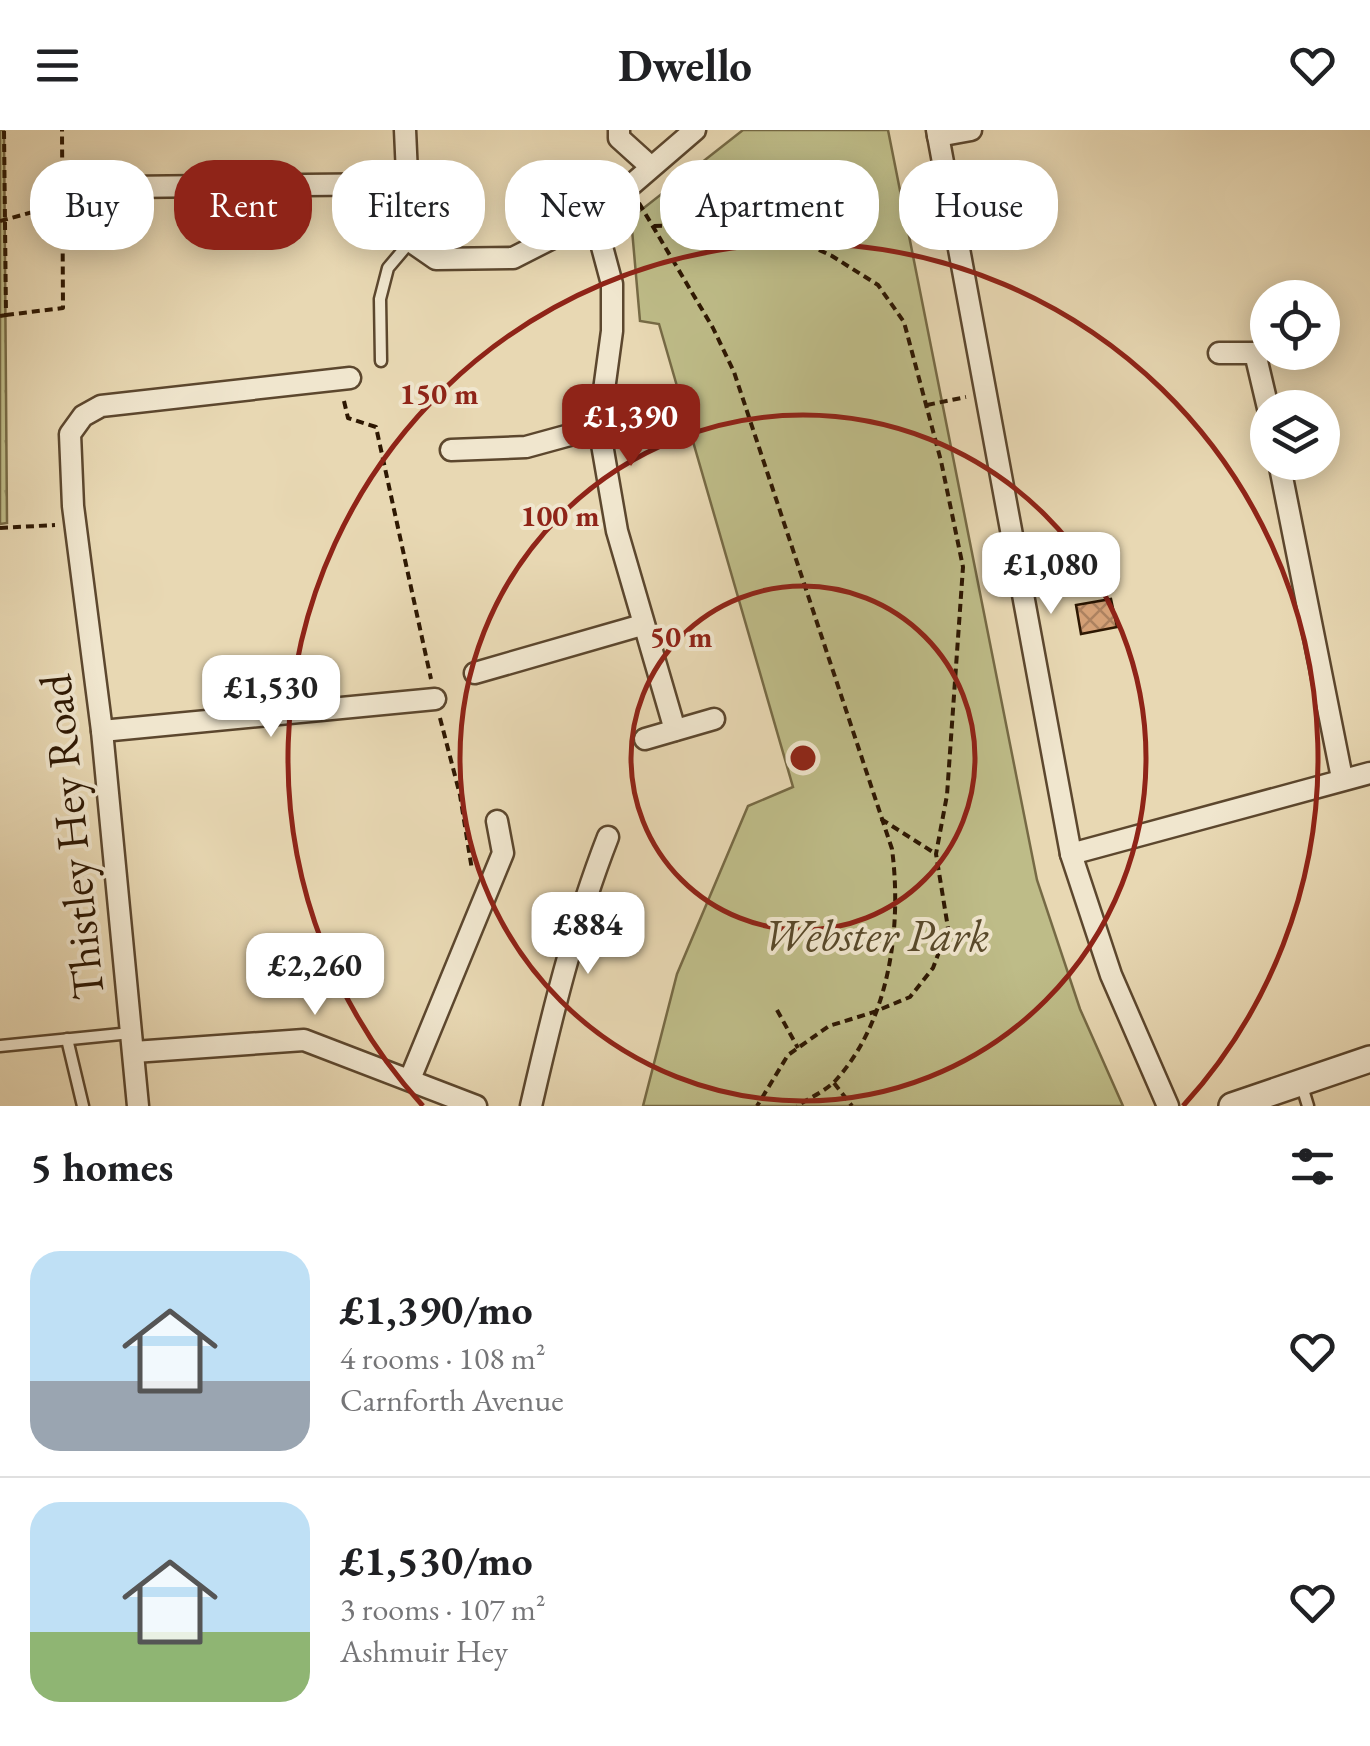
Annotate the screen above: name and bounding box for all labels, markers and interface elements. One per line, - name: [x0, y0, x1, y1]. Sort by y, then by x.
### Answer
- text: Dwello: [618, 36, 752, 94]
- icon: menu: [30, 38, 85, 93]
- icon: heart: [1285, 38, 1340, 93]
- chip: Buy: [30, 160, 154, 250]
- chip: Rent: [174, 160, 312, 250]
- chip: Filters: [332, 160, 485, 250]
- chip: New: [505, 160, 640, 250]
- chip: Apartment: [660, 160, 879, 250]
- chip: House: [899, 160, 1058, 250]
- map controls: [1250, 280, 1340, 480]
- button: locate: [1250, 280, 1340, 370]
- text: 150 m: [400, 374, 478, 413]
- pin: £1,390: [550, 384, 712, 469]
- button: layers: [1250, 390, 1340, 480]
- text: £1,390: [584, 395, 678, 437]
- text: 100 m: [521, 496, 599, 535]
- pin: £1,080: [970, 532, 1132, 617]
- text: £1,080: [1004, 543, 1098, 585]
- text: 50 m: [649, 617, 713, 656]
- pin: £1,530: [190, 655, 352, 740]
- text: £1,530: [224, 666, 318, 708]
- street label: Thistley Hey Road: [25, 671, 117, 1003]
- centre of rings: [785, 740, 821, 776]
- pin: £884: [529, 892, 647, 977]
- text: £884: [554, 903, 622, 945]
- park label: Webster Park: [763, 906, 989, 964]
- pin: £2,260: [234, 933, 396, 1018]
- text: £2,260: [268, 944, 362, 986]
- text: 5 homes: [30, 1139, 173, 1194]
- icon: filters: [1285, 1139, 1340, 1194]
- text: £1,390/mo: [340, 1282, 533, 1337]
- icon: home: [110, 1291, 230, 1411]
- icon: heart: [1285, 1324, 1340, 1379]
- text: 4 rooms · 108 m²: [340, 1337, 546, 1379]
- text: Carnforth Avenue: [340, 1379, 564, 1421]
- text: £1,530/mo: [340, 1533, 533, 1588]
- icon: home: [110, 1542, 230, 1662]
- icon: heart: [1285, 1575, 1340, 1630]
- text: 3 rooms · 107 m²: [340, 1588, 546, 1630]
- text: Ashmuir Hey: [340, 1630, 508, 1672]

